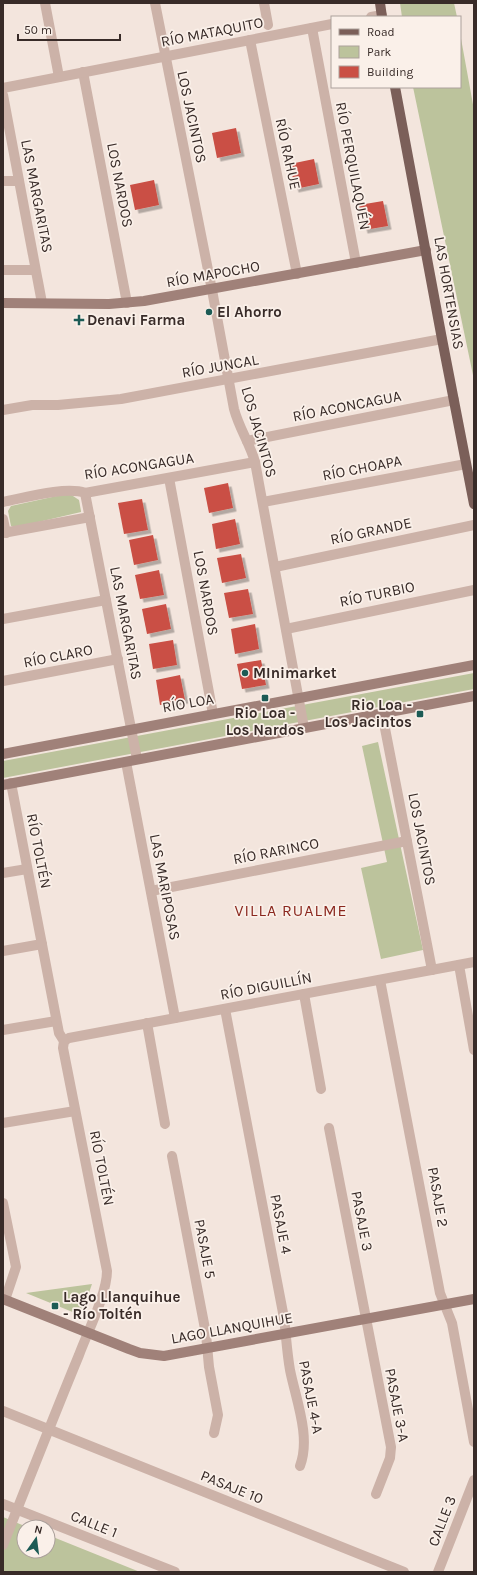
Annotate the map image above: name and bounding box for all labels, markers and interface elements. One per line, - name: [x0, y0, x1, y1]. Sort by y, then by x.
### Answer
- street label: RÍO MATAQUITO: [159, 13, 265, 51]
- scale bar: [18, 16, 120, 42]
- legend: [331, 16, 461, 88]
- text: 50 m: [24, 23, 52, 37]
- text: Road: [367, 25, 395, 39]
- text: Park: [367, 45, 392, 59]
- text: Building: [367, 65, 414, 79]
- street label: LOS JACINTOS: [173, 69, 211, 165]
- street label: RÍO PERQUILAQUÉN: [332, 100, 374, 232]
- street label: RÍO RAHUE: [272, 117, 304, 191]
- street label: LAS MARGARITAS: [17, 138, 57, 254]
- street label: LOS NARDOS: [103, 141, 137, 229]
- street label: LAS HORTENSIAS: [430, 235, 468, 351]
- street label: RÍO MAPOCHO: [165, 257, 261, 291]
- place label: El Ahorro: [217, 303, 282, 321]
- marker: El Ahorro: [204, 307, 214, 317]
- place label: Denavi Farma: [87, 311, 185, 329]
- marker: Denavi Farma: [74, 315, 84, 325]
- street label: RÍO JUNCAL: [180, 350, 260, 382]
- street label: LOS JACINTOS: [237, 384, 281, 480]
- street label: RÍO ACONCAGUA: [291, 387, 403, 425]
- street label: RÍO ACONGAGUA: [83, 448, 195, 484]
- street label: RÍO CHOAPA: [321, 451, 404, 485]
- street label: RÍO GRANDE: [329, 514, 413, 548]
- street label: LOS NARDOS: [190, 549, 222, 637]
- street label: LAS MARGARITAS: [106, 565, 146, 681]
- street label: RÍO TURBIO: [338, 577, 416, 611]
- street label: RÍO CLARO: [22, 640, 94, 672]
- place label: MInimarket: [253, 664, 337, 682]
- marker: MInimarket: [240, 668, 250, 678]
- street label: RÍO LOA: [161, 690, 216, 716]
- marker: Rio Loa - Los Nardos: [260, 693, 270, 703]
- place label: Rio Loa - Los Jacintos: [324, 696, 412, 731]
- place label: Rio Loa - Los Nardos: [226, 704, 304, 739]
- marker: Rio Loa - Los Jacintos: [415, 709, 425, 719]
- street label: LOS JACINTOS: [404, 791, 440, 887]
- street label: RÍO TOLTÉN: [23, 812, 55, 890]
- street label: LAS MARIPOSAS: [146, 832, 184, 942]
- street label: RÍO RARINCO: [232, 834, 320, 868]
- district label: VILLA RUALME: [235, 901, 347, 920]
- street label: RÍO DIGUILLÍN: [219, 968, 313, 1004]
- street label: RÍO TOLTÉN: [86, 1129, 118, 1207]
- street label: PASAJE 2: [424, 1166, 452, 1228]
- street label: PASAJE 3: [347, 1189, 377, 1253]
- street label: PASAJE 4: [266, 1193, 296, 1256]
- street label: PASAJE 5: [190, 1218, 220, 1280]
- place label: Lago Llanquihue - Río Toltén: [63, 1288, 181, 1323]
- marker: Lago Llanquihue - Río Toltén: [50, 1301, 60, 1311]
- street label: LAGO LLANQUIHUE: [170, 1308, 294, 1348]
- street label: PASAJE 4-A: [295, 1359, 327, 1436]
- street label: PASAJE 3-A: [381, 1367, 413, 1444]
- street label: PASAJE 10: [198, 1466, 266, 1508]
- street label: CALLE 3: [424, 1493, 460, 1549]
- street label: CALLE 1: [68, 1507, 120, 1541]
- north arrow: [16, 1519, 56, 1559]
- text: N: [33, 1523, 44, 1537]

